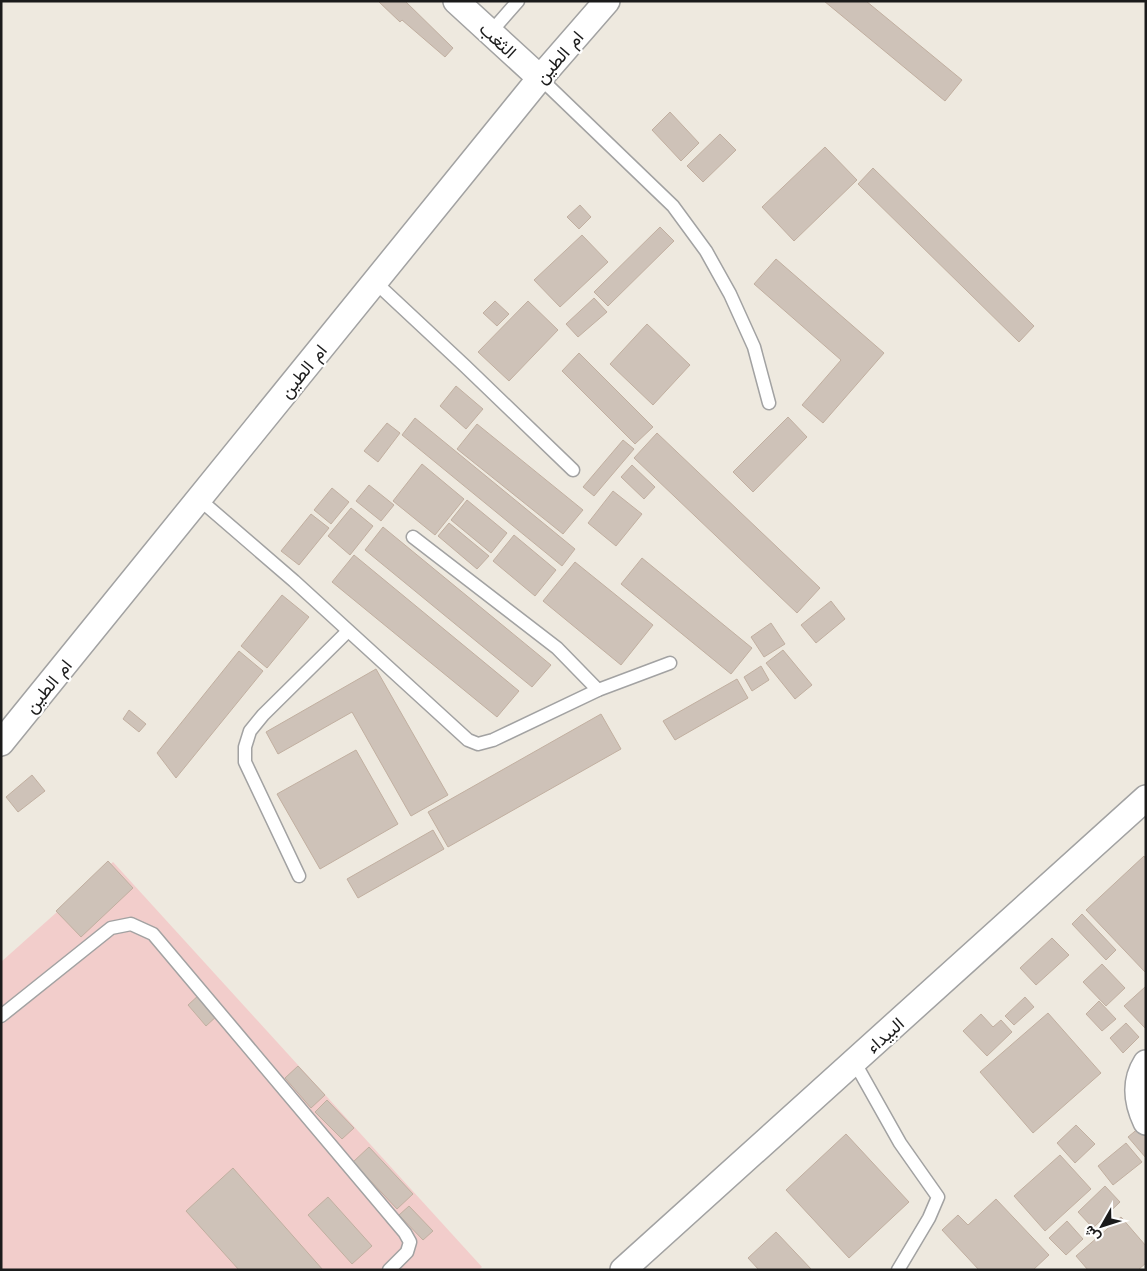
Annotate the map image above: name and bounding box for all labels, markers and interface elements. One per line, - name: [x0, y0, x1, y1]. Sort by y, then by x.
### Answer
- street label: الثغب: [475, 18, 521, 62]
- street label: ام الطين: [531, 26, 589, 89]
- street label: ام الطين: [275, 340, 332, 403]
- street label: ام الطين: [20, 655, 77, 718]
- street label: البيداء: [862, 1013, 908, 1057]
- north arrow: [1077, 1201, 1127, 1251]
- text: ش: [1080, 1222, 1104, 1246]

